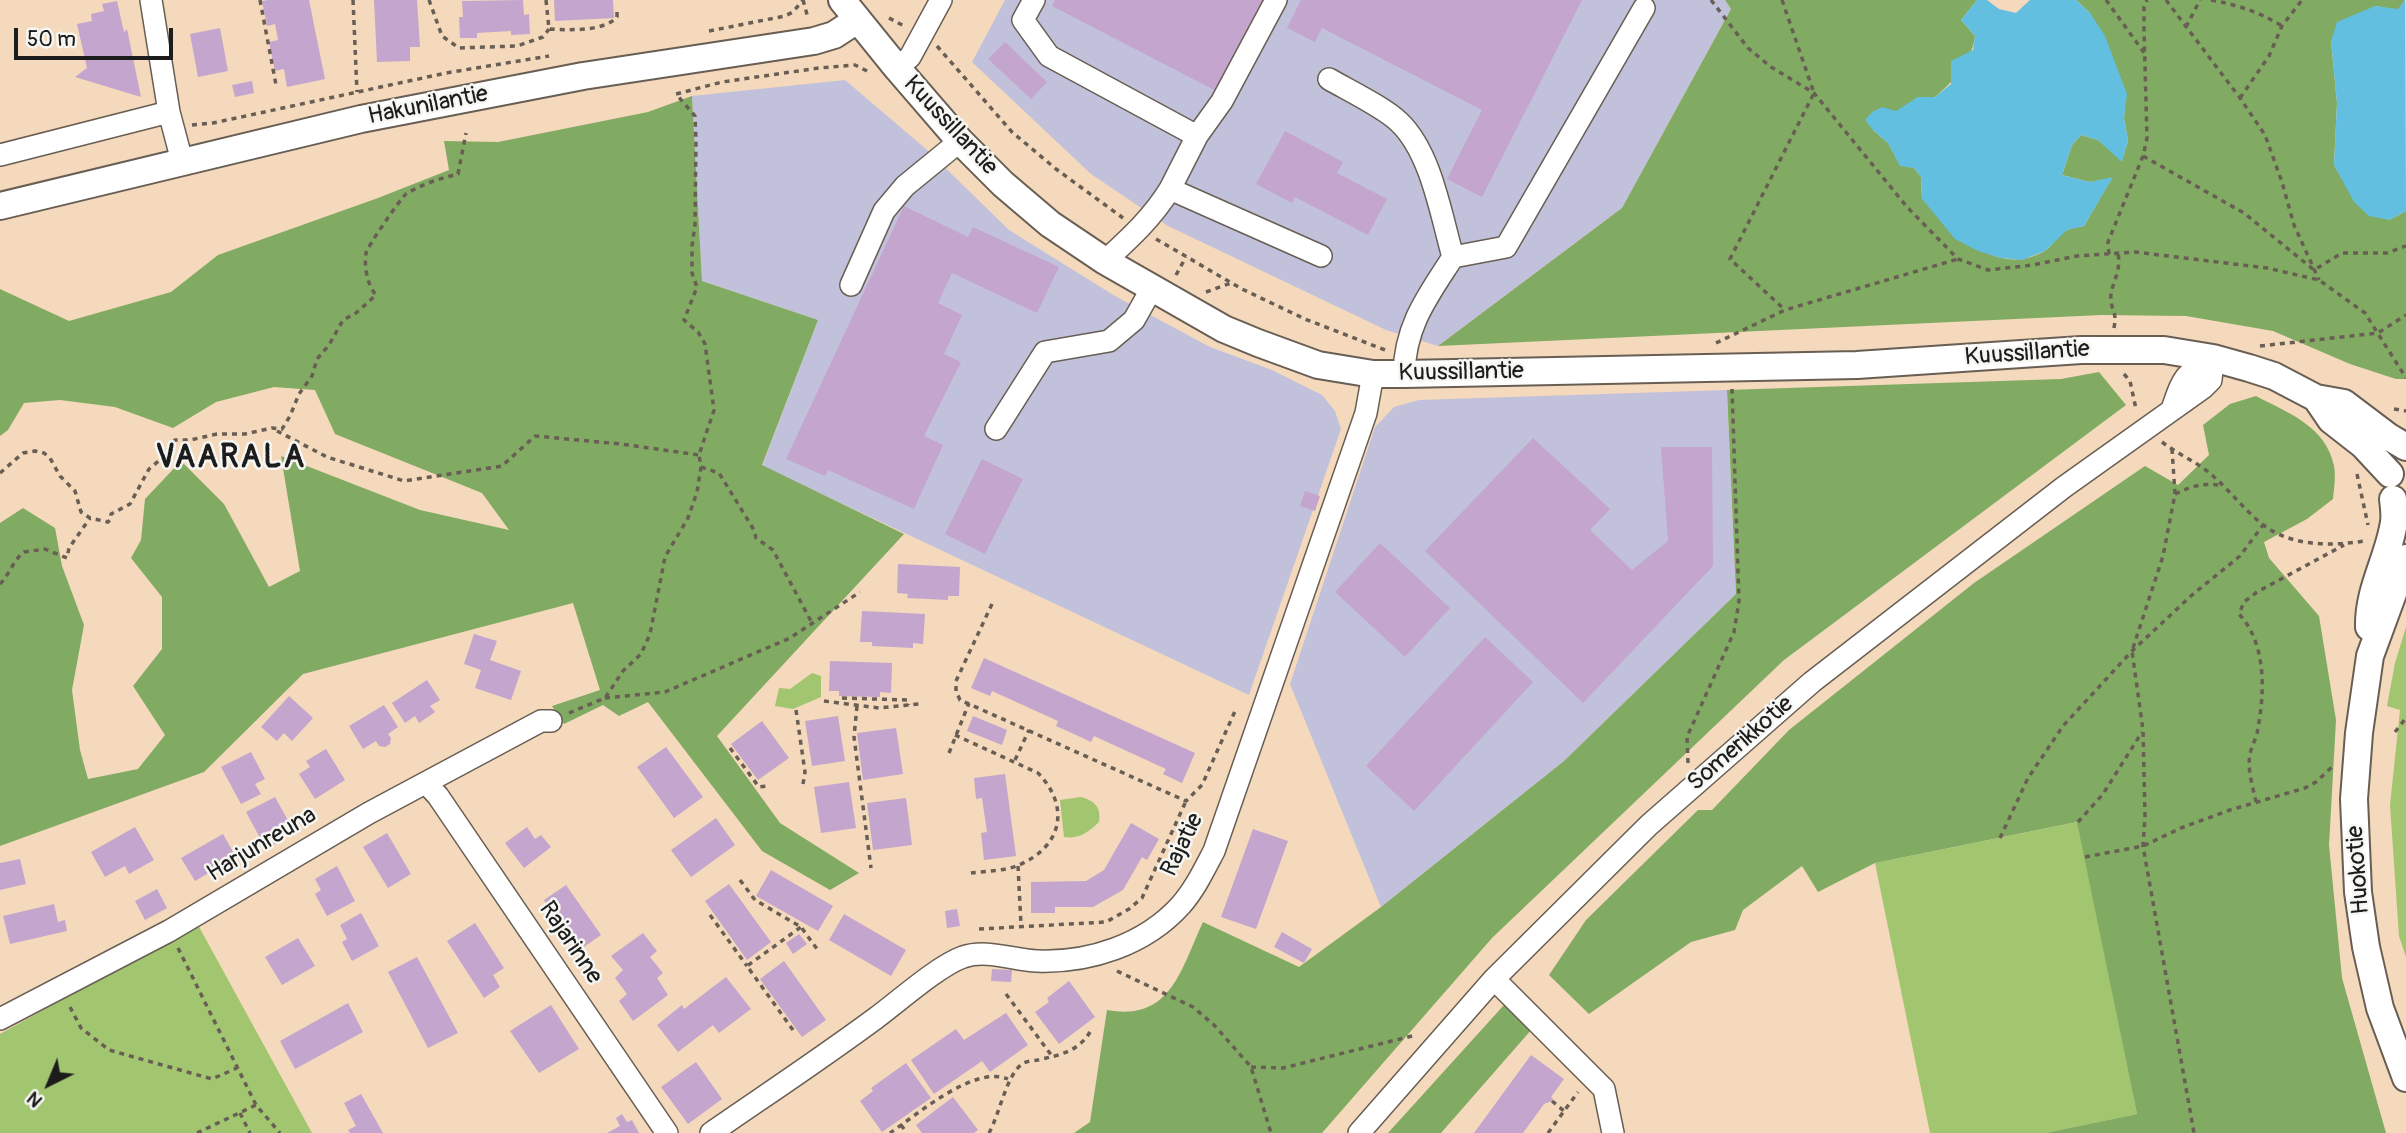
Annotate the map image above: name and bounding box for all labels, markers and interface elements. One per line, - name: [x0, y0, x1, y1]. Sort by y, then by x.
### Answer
- scale bar: [18, 14, 177, 58]
- text: 50 m: [27, 26, 76, 53]
- street label: Kuussillantie: [897, 70, 1003, 182]
- street label: Hakunilantie: [366, 80, 490, 132]
- street label: Kuussillantie: [1963, 335, 2091, 373]
- street label: Kuussillantie: [1398, 358, 1524, 388]
- district label: VAARALA: [157, 440, 305, 478]
- street label: Somerikkotie: [1682, 690, 1800, 798]
- street label: Harjunreuna: [202, 801, 322, 889]
- street label: Rajatie: [1155, 809, 1211, 881]
- street label: Huokotie: [2342, 825, 2376, 915]
- street label: Rajarinne: [532, 896, 608, 990]
- north arrow: [14, 1049, 84, 1119]
- text: N: [22, 1086, 48, 1113]

